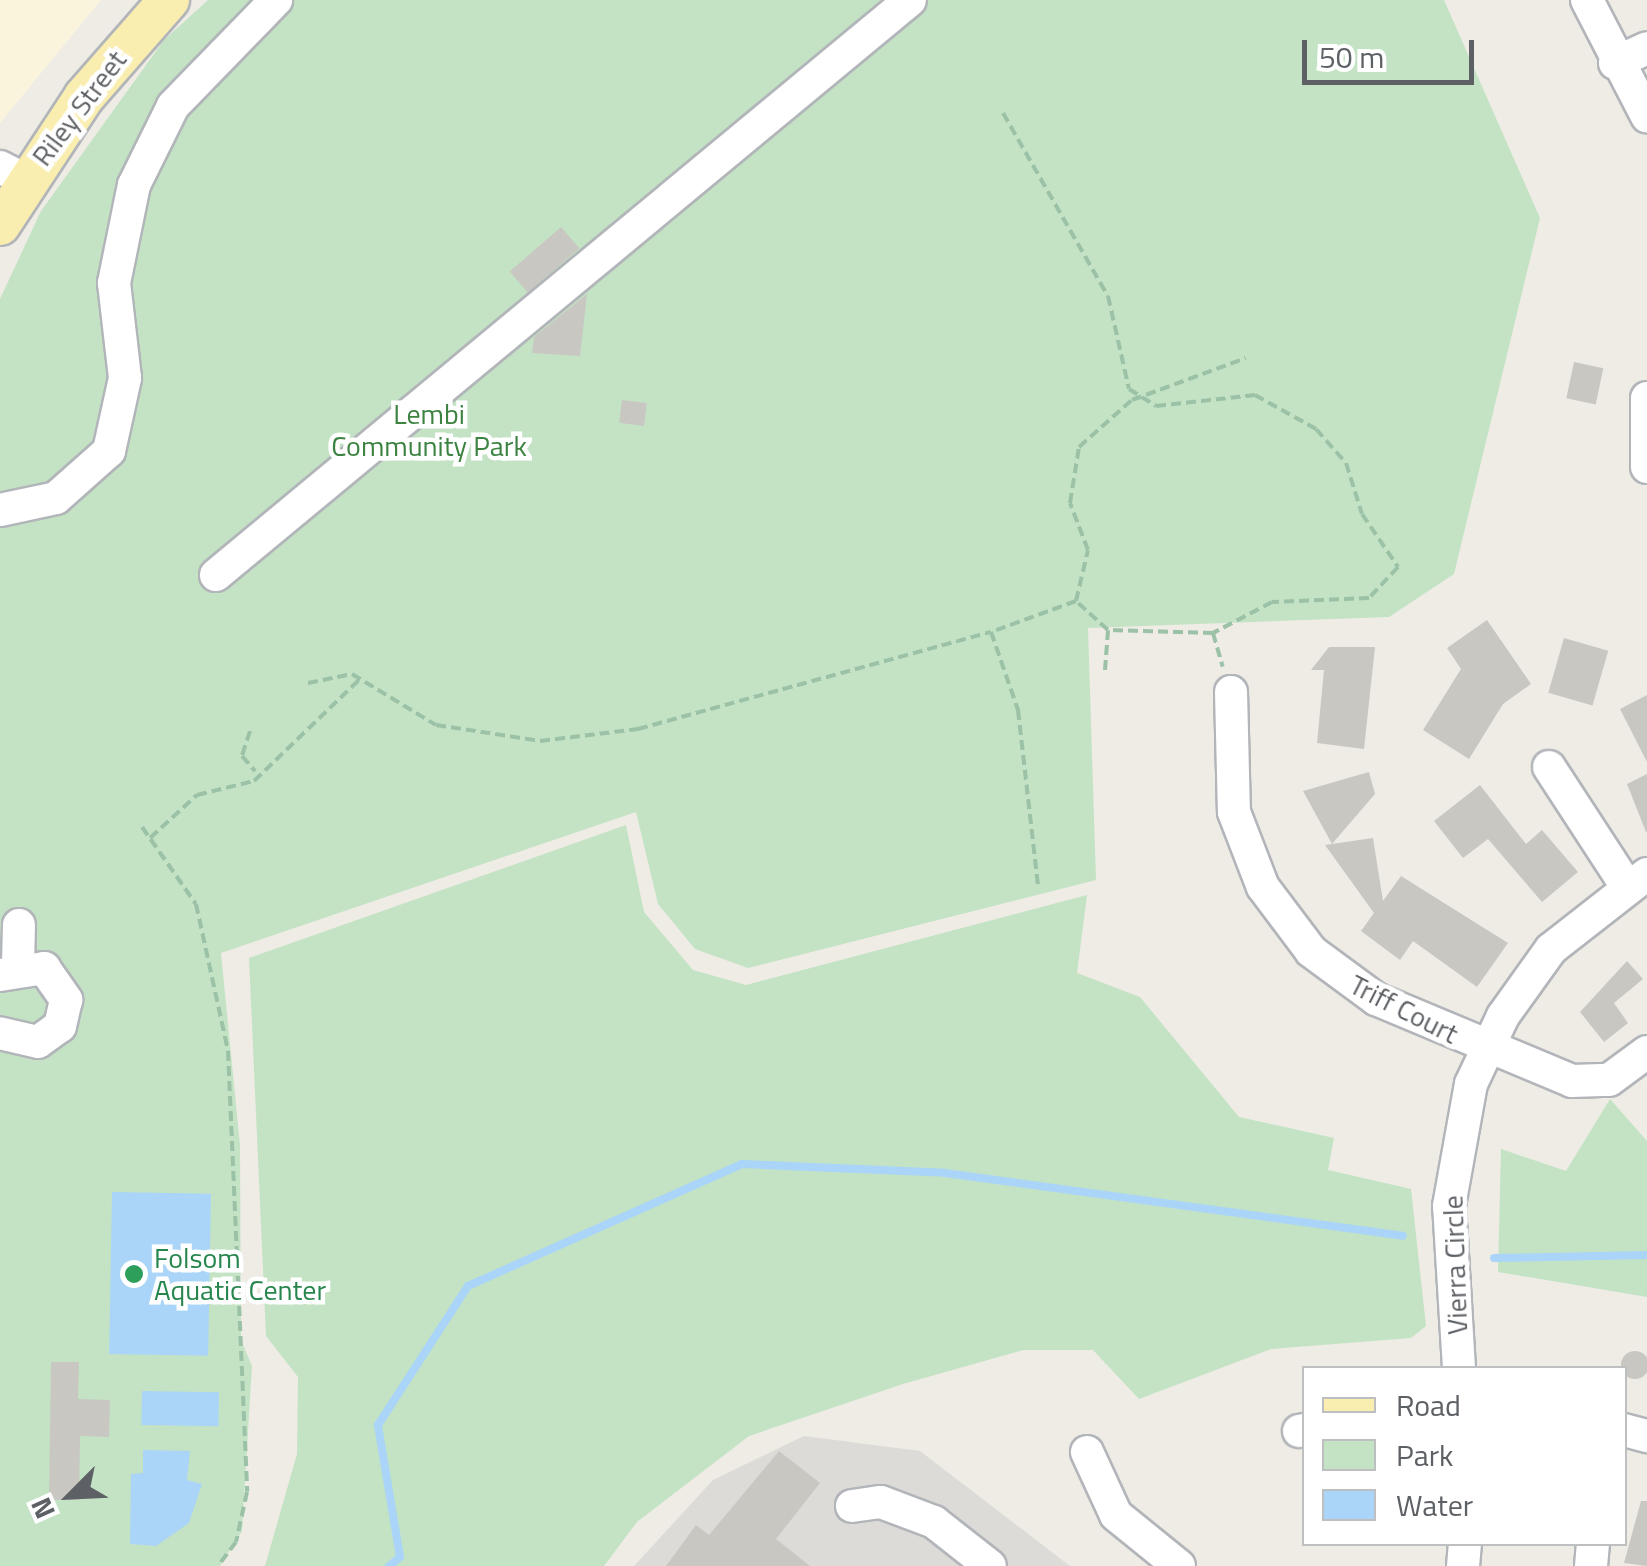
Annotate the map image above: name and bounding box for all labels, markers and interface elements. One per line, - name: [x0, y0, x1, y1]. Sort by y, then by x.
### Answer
- scale bar: [1307, 20, 1480, 82]
- text: 50 m: [1319, 34, 1384, 80]
- street label: Riley Street: [25, 44, 133, 172]
- park label: Lembi Community Park: [331, 397, 527, 463]
- street label: Triff Court: [1344, 967, 1464, 1051]
- street label: Vierra Circle: [1436, 1195, 1474, 1335]
- place label: Folsom Aquatic Center: [154, 1241, 326, 1307]
- marker: Folsom Aquatic Center: [123, 1263, 145, 1285]
- legend: [1302, 1366, 1627, 1546]
- text: Road: [1396, 1382, 1461, 1428]
- text: Park: [1396, 1432, 1453, 1478]
- north arrow: [20, 1446, 120, 1546]
- text: Water: [1396, 1482, 1473, 1528]
- text: N: [19, 1491, 66, 1526]

